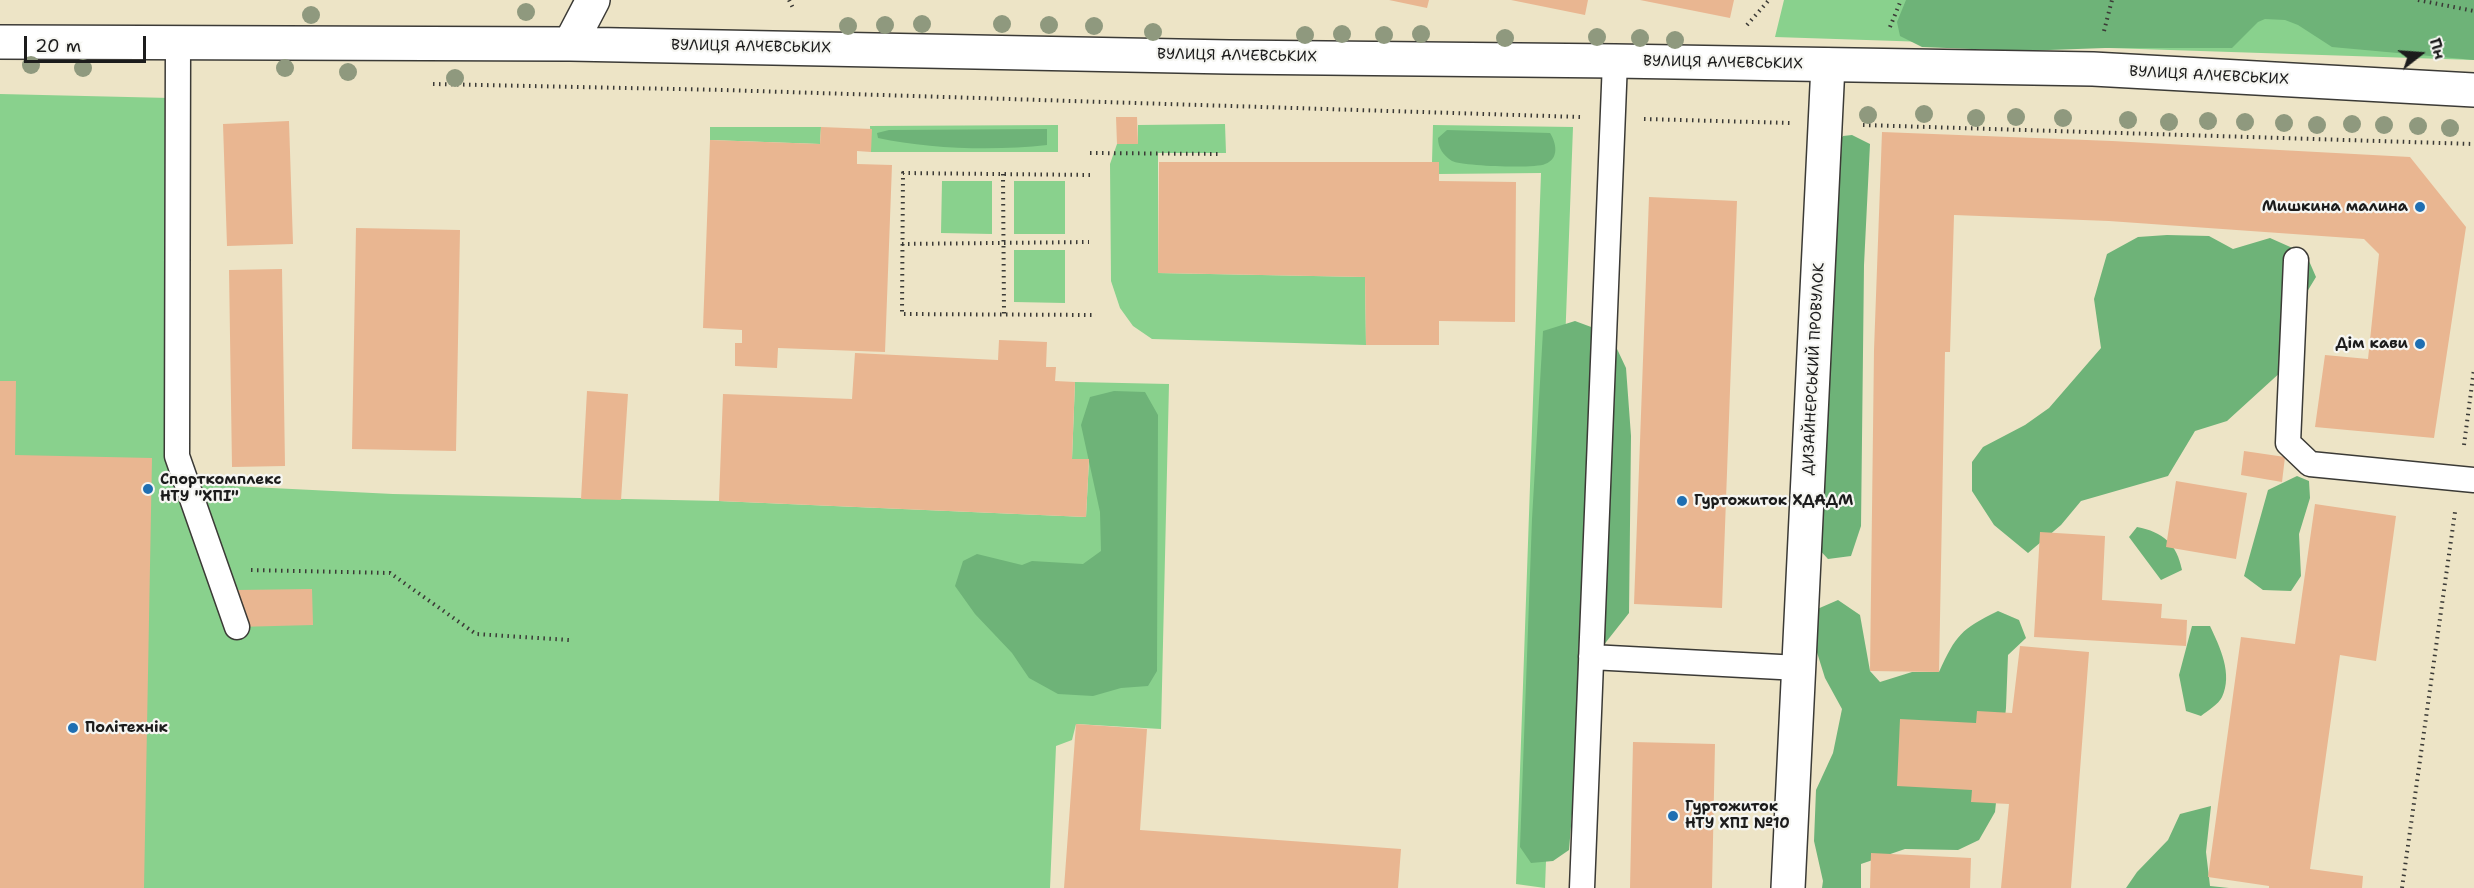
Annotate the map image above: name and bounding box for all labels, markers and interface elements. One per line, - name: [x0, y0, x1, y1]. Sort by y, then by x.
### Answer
- scale bar: [27, 24, 148, 62]
- north arrow: [2390, 24, 2450, 84]
- text: 20 m: [35, 34, 81, 58]
- text: Пн: [2425, 35, 2451, 62]
- street label: ВУЛИЦЯ АЛЧЕВСЬКИХ: [671, 37, 831, 57]
- street label: ВУЛИЦЯ АЛЧЕВСЬКИХ: [1157, 46, 1317, 66]
- street label: ВУЛИЦЯ АЛЧЕВСЬКИХ: [1643, 53, 1803, 73]
- street label: ВУЛИЦЯ АЛЧЕВСЬКИХ: [2129, 63, 2289, 89]
- place label: Мишкина малина: [2262, 198, 2408, 216]
- marker: Мишкина малина: [2413, 200, 2427, 214]
- street label: ДИЗАЙНЕРСЬКИЙ ПРОВУЛОК: [1799, 262, 1829, 476]
- place label: Дім кави: [2335, 335, 2408, 353]
- marker: Дім кави: [2413, 337, 2427, 351]
- place label: Спорткомплекс НТУ "ХПІ": [160, 471, 281, 506]
- marker: Спорткомплекс НТУ "ХПІ": [141, 482, 155, 496]
- place label: Гуртожиток ХДАДМ: [1694, 492, 1853, 510]
- marker: Гуртожиток ХДАДМ: [1675, 494, 1689, 508]
- place label: Політехнік: [85, 719, 168, 737]
- marker: Політехнік: [66, 721, 80, 735]
- place label: Гуртожиток НТУ ХПІ №10: [1685, 798, 1790, 833]
- marker: Гуртожиток НТУ ХПІ №10: [1666, 809, 1680, 823]

